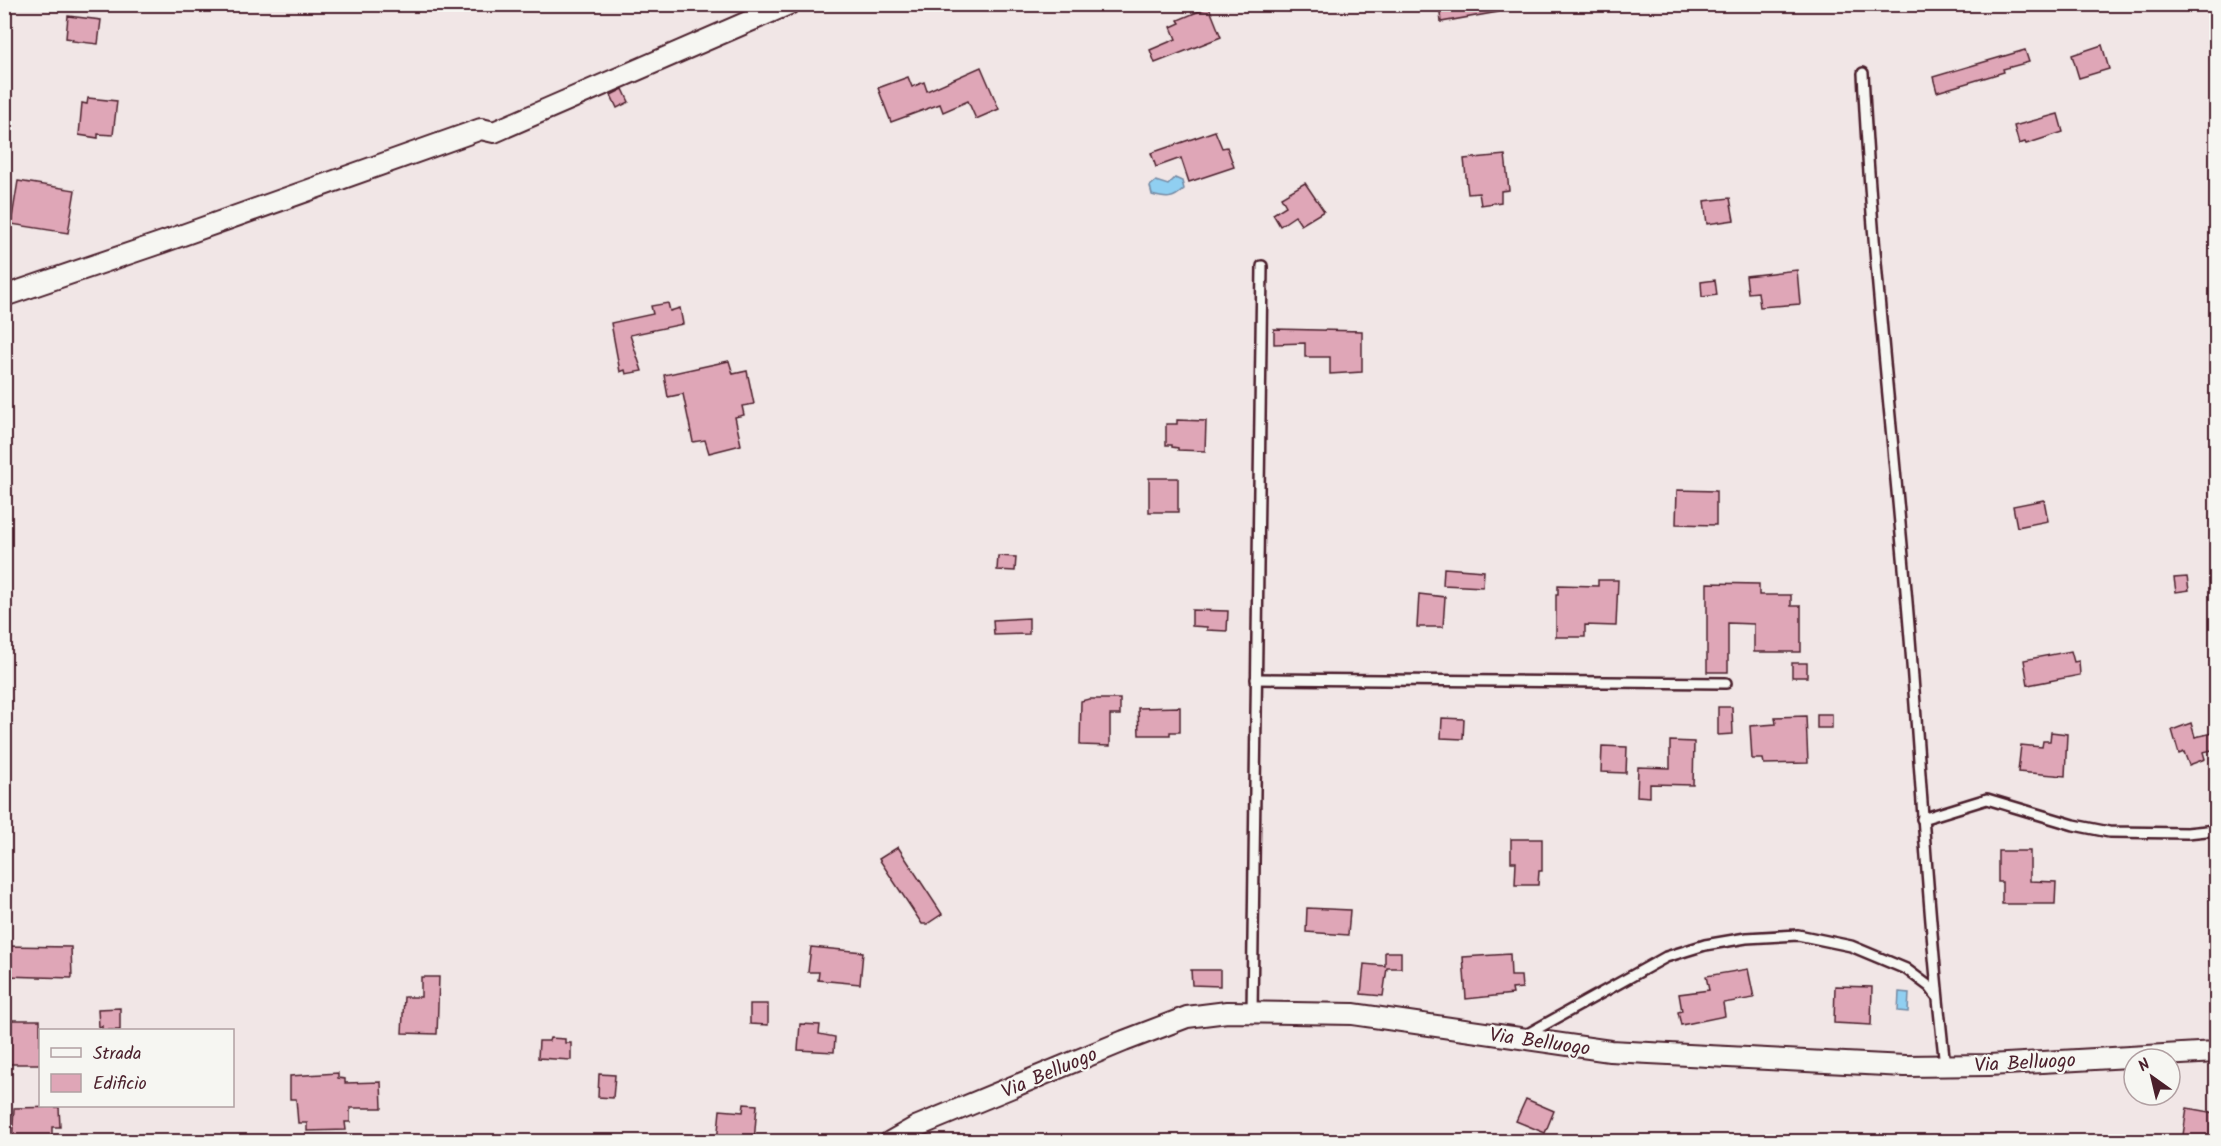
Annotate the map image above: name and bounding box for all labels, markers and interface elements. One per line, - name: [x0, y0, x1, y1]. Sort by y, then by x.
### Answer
- street label: Via Belluogo: [1487, 1020, 1592, 1066]
- legend: [39, 1029, 234, 1107]
- street label: Via Belluogo: [997, 1039, 1103, 1108]
- text: Strada: [93, 1040, 141, 1069]
- street label: Via Belluogo: [1974, 1045, 2077, 1083]
- north arrow: [2122, 1047, 2182, 1107]
- text: N: [2133, 1053, 2156, 1079]
- text: Edificio: [93, 1070, 147, 1099]

